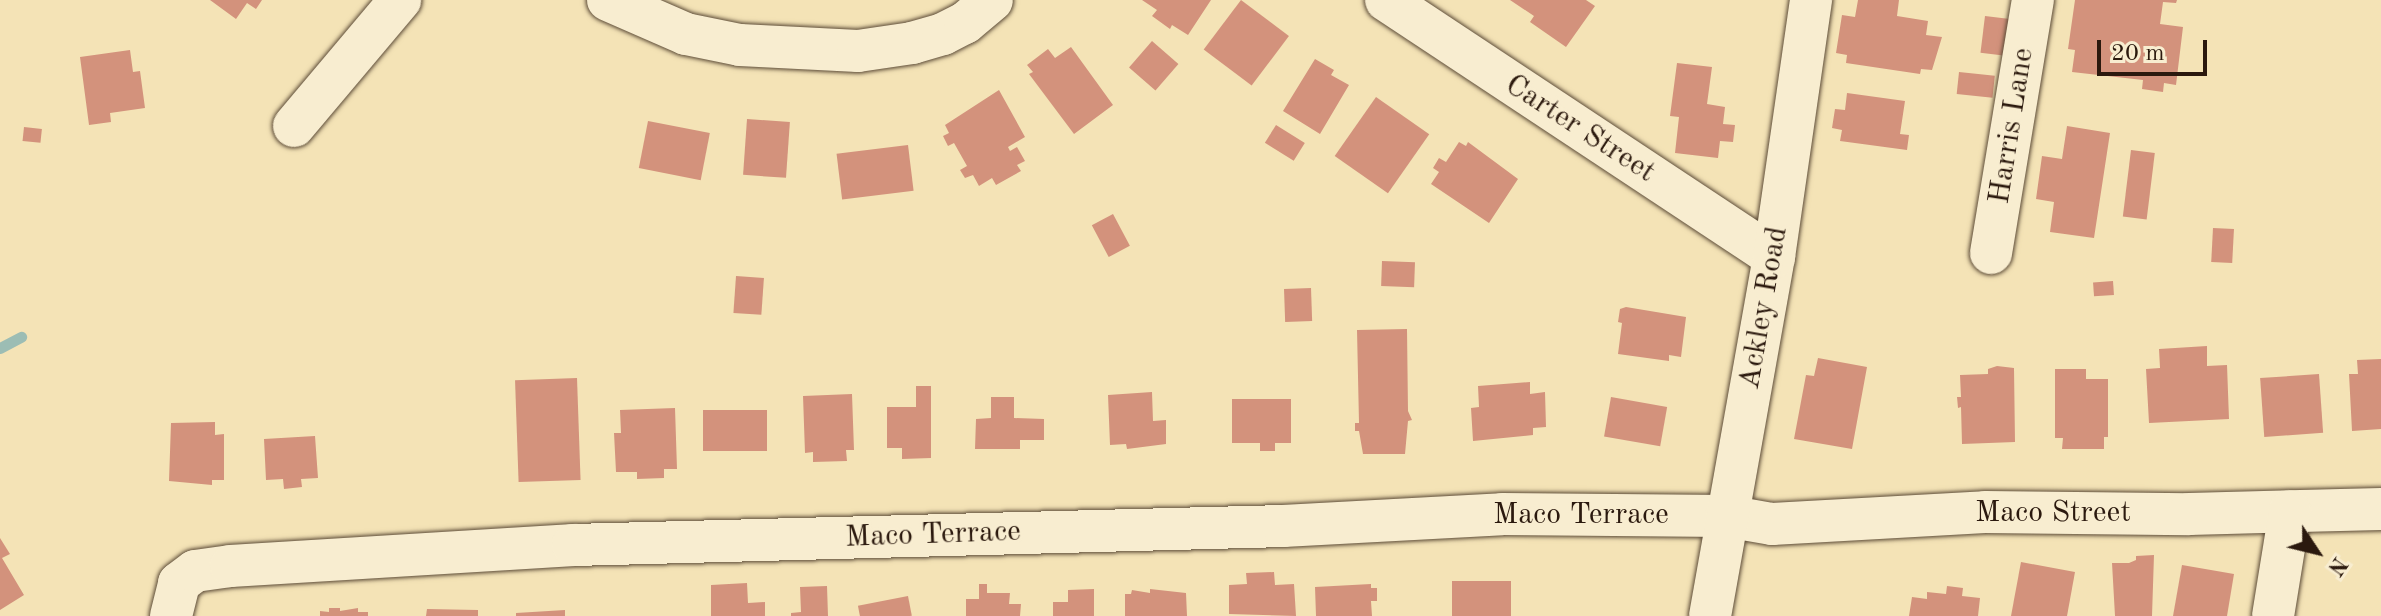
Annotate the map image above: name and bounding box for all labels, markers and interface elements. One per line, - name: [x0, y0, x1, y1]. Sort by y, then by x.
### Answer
- scale bar: [2101, 24, 2211, 74]
- text: 20 m: [2111, 42, 2165, 66]
- street label: Harris Lane: [1982, 45, 2042, 207]
- street label: Carter Street: [1498, 67, 1662, 191]
- street label: Ackley Road: [1732, 224, 1796, 392]
- street label: Maco Street: [1975, 495, 2131, 531]
- street label: Maco Terrace: [1493, 497, 1669, 533]
- north arrow: [2277, 512, 2357, 592]
- street label: Maco Terrace: [845, 514, 1021, 556]
- text: N: [2323, 553, 2350, 579]

